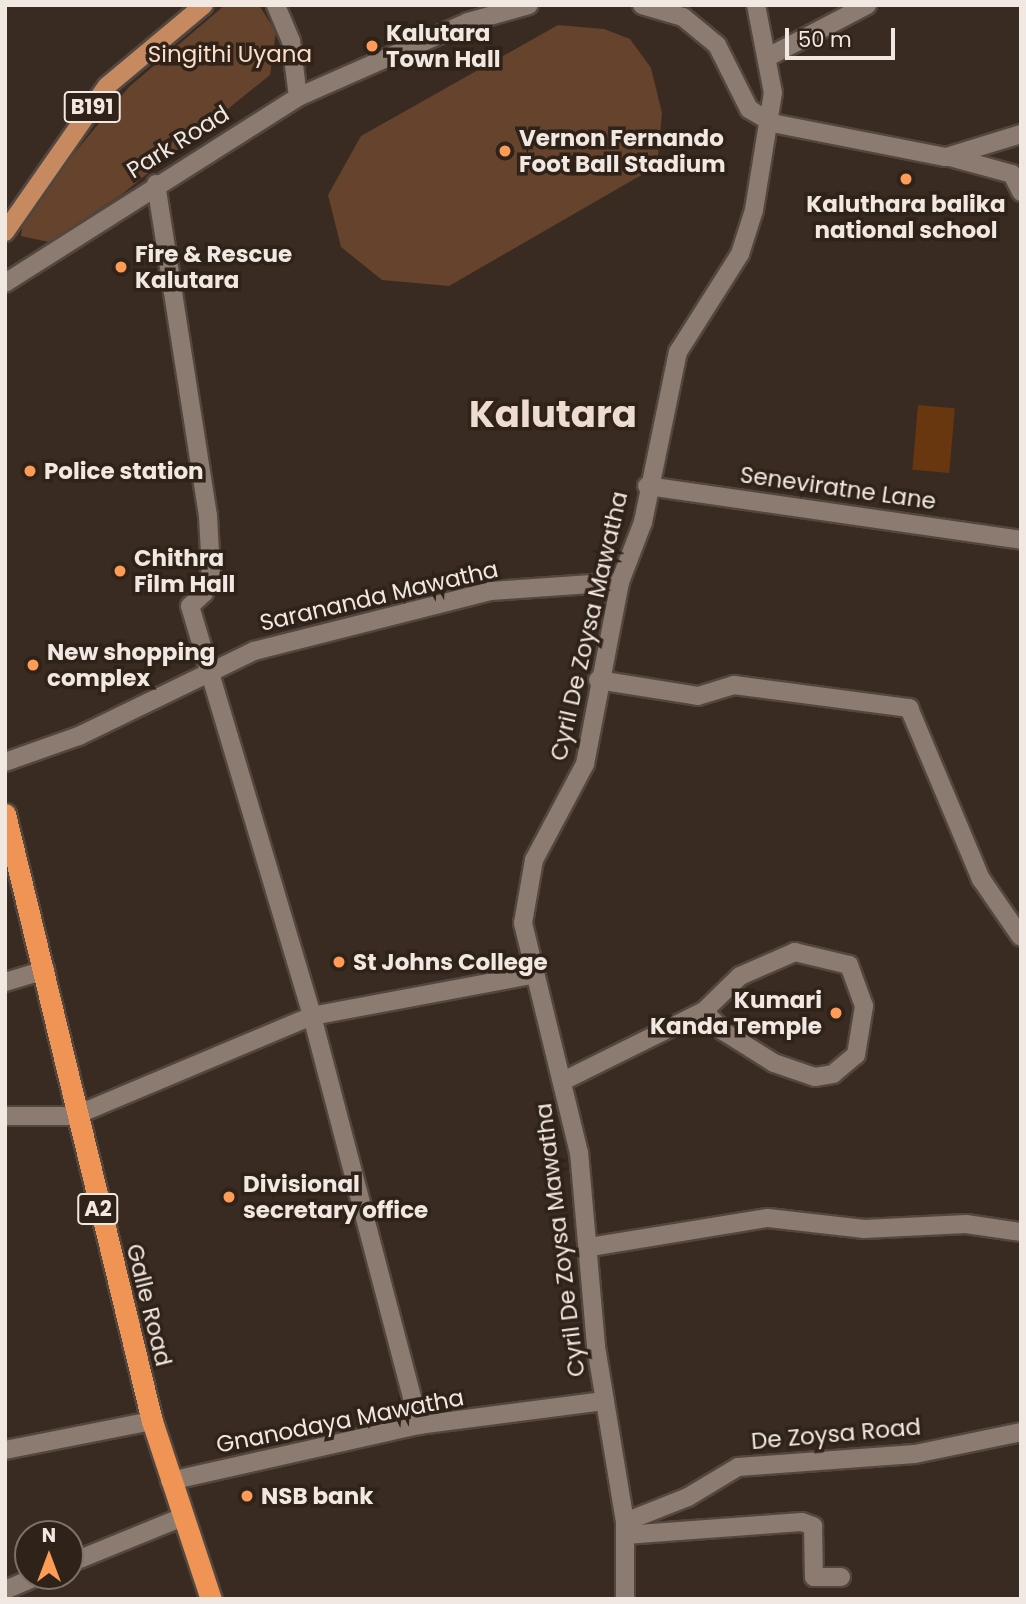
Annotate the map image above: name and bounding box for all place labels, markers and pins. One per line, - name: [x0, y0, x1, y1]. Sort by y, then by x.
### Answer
- place label: Kalutara Town Hall: [386, 19, 501, 73]
- marker: Kalutara Town Hall: [364, 38, 380, 54]
- place label: Vernon Fernando Foot Ball Stadium: [519, 124, 726, 178]
- marker: Vernon Fernando Foot Ball Stadium: [497, 143, 513, 159]
- marker: Kaluthara balika national school: [898, 171, 914, 187]
- place label: Kaluthara balika national school: [806, 190, 1006, 244]
- place label: Fire & Rescue Kalutara: [135, 240, 292, 294]
- marker: Fire & Rescue Kalutara: [113, 259, 129, 275]
- place label: Police station: [44, 457, 204, 485]
- marker: Police station: [22, 463, 38, 479]
- place label: Chithra Film Hall: [134, 544, 235, 598]
- marker: Chithra Film Hall: [112, 563, 128, 579]
- place label: New shopping complex: [47, 638, 215, 692]
- marker: New shopping complex: [25, 657, 41, 673]
- place label: St Johns College: [353, 948, 548, 976]
- marker: St Johns College: [331, 954, 347, 970]
- place label: Kumari Kanda Temple: [650, 986, 822, 1040]
- marker: Kumari Kanda Temple: [828, 1005, 844, 1021]
- place label: Divisional secretary office: [243, 1170, 428, 1224]
- marker: Divisional secretary office: [221, 1189, 237, 1205]
- place label: NSB bank: [261, 1482, 373, 1510]
- marker: NSB bank: [239, 1488, 255, 1504]

